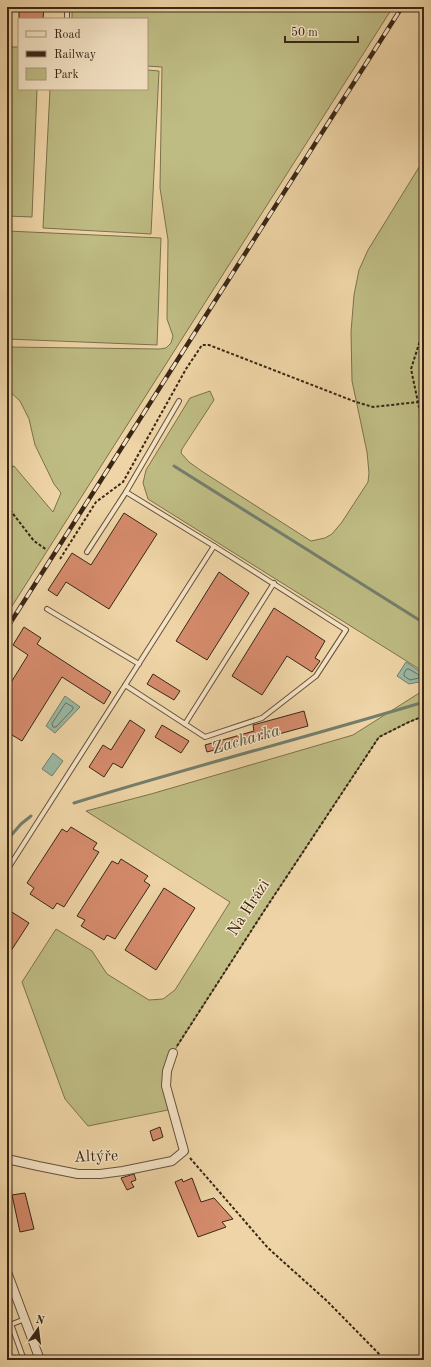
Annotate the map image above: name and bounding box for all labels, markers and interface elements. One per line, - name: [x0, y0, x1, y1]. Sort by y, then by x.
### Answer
- legend: [18, 18, 148, 90]
- scale bar: [285, 18, 358, 44]
- text: 50 m: [291, 26, 318, 39]
- text: Road: [54, 29, 81, 41]
- text: Railway: [54, 49, 97, 61]
- text: Park: [54, 69, 79, 81]
- water label: Zacharka: [210, 722, 282, 758]
- street label: Na Hrázi: [225, 877, 273, 939]
- street label: Altýře: [73, 1148, 119, 1166]
- north arrow: [18, 1309, 58, 1349]
- text: N: [35, 1314, 46, 1327]

